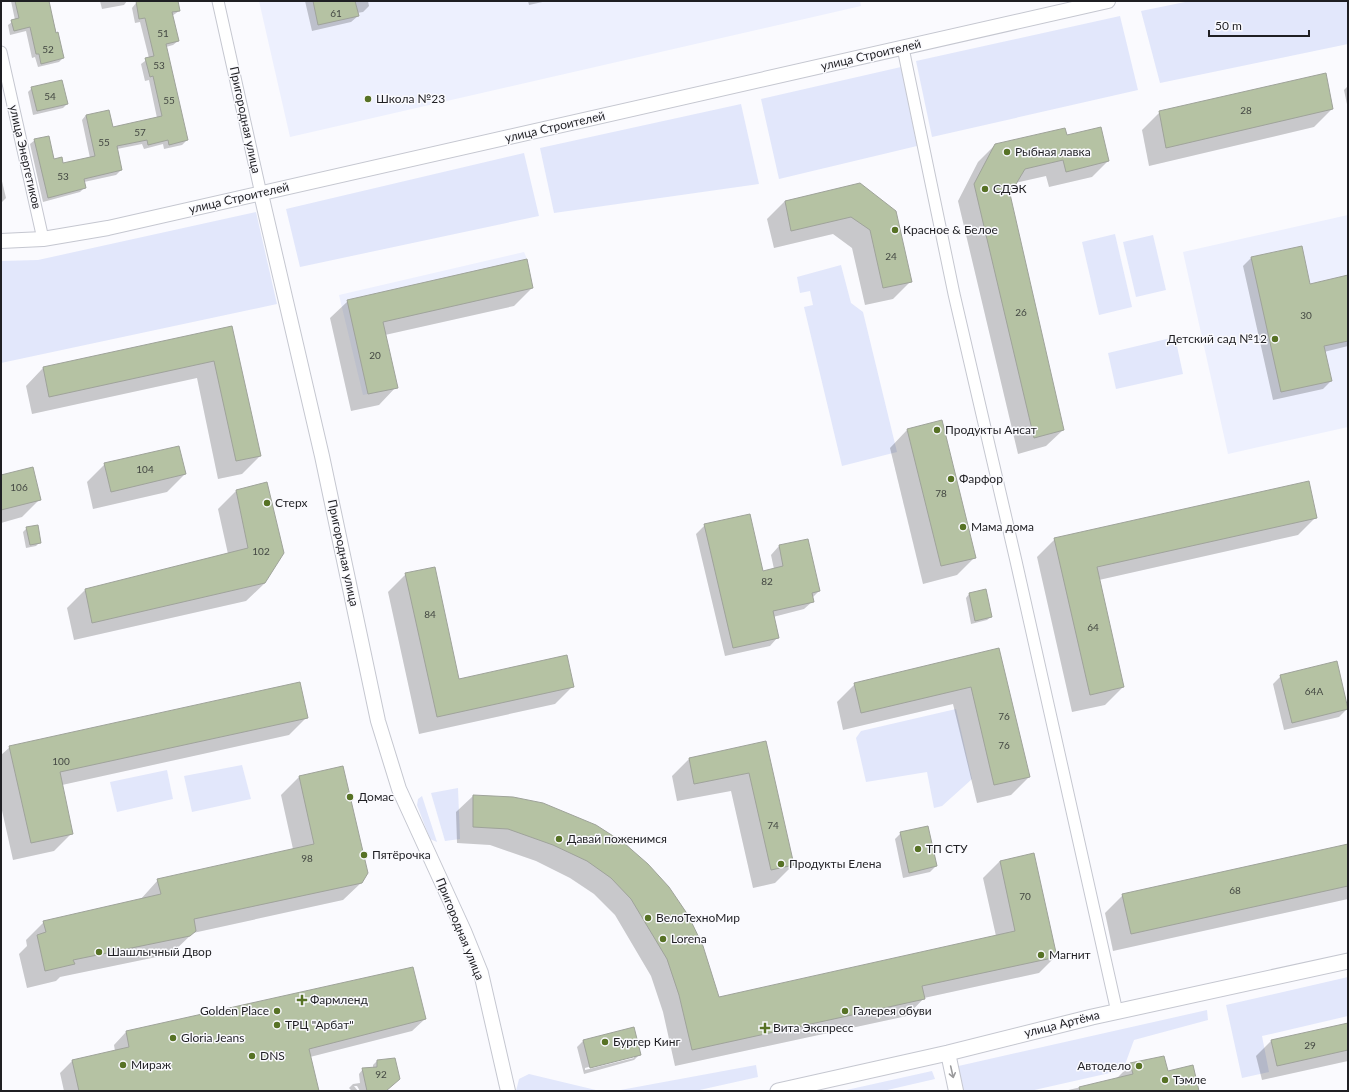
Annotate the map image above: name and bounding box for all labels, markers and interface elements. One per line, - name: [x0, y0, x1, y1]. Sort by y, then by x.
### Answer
- house number: 61: [330, 7, 342, 19]
- scale bar: [1209, 12, 1309, 38]
- text: 50 m: [1215, 18, 1242, 33]
- house number: 51: [157, 27, 169, 39]
- street label: улица Строителей: [819, 36, 923, 73]
- house number: 52: [42, 43, 54, 55]
- house number: 53: [153, 59, 165, 71]
- street label: Пригородная улица: [227, 65, 264, 175]
- house number: 54: [44, 90, 56, 102]
- place label: Школа №23: [376, 91, 445, 106]
- house number: 55: [163, 94, 175, 106]
- marker: Школа №23: [363, 94, 373, 104]
- street label: улица Энергетиков: [6, 103, 45, 210]
- house number: 28: [1240, 104, 1252, 116]
- street label: улица Строителей: [503, 108, 607, 145]
- house number: 57: [134, 126, 146, 138]
- house number: 55: [98, 136, 110, 148]
- place label: Рыбная лавка: [1015, 144, 1091, 159]
- marker: Рыбная лавка: [1002, 147, 1012, 157]
- house number: 53: [57, 170, 69, 182]
- street label: улица Строителей: [187, 179, 291, 216]
- place label: СДЭК: [993, 181, 1027, 196]
- marker: СДЭК: [980, 184, 990, 194]
- place label: Красное & Белое: [903, 222, 998, 237]
- marker: Красное & Белое: [890, 225, 900, 235]
- house number: 24: [885, 250, 897, 262]
- house number: 26: [1015, 306, 1027, 318]
- house number: 30: [1300, 309, 1312, 321]
- place label: Детский сад №12: [1167, 331, 1267, 346]
- marker: Детский сад №12: [1270, 334, 1280, 344]
- house number: 20: [369, 349, 381, 361]
- place label: Продукты Ансат: [945, 422, 1037, 437]
- marker: Продукты Ансат: [932, 425, 942, 435]
- house number: 104: [136, 463, 154, 475]
- place label: Фарфор: [959, 471, 1003, 486]
- marker: Фарфор: [946, 474, 956, 484]
- house number: 106: [10, 481, 28, 493]
- house number: 78: [935, 487, 947, 499]
- place label: Стерх: [275, 495, 307, 510]
- marker: Стерх: [262, 498, 272, 508]
- street label: Пригородная улица: [325, 498, 362, 608]
- place label: Мама дома: [971, 519, 1034, 534]
- marker: Мама дома: [958, 522, 968, 532]
- house number: 102: [252, 545, 270, 557]
- house number: 82: [761, 575, 773, 587]
- house number: 84: [424, 608, 436, 620]
- house number: 64: [1087, 621, 1099, 633]
- house number: 64А: [1305, 685, 1323, 697]
- house number: 76: [998, 710, 1010, 722]
- house number: 76: [998, 739, 1010, 751]
- house number: 100: [52, 755, 70, 767]
- place label: Домас: [358, 789, 394, 804]
- marker: Домас: [345, 792, 355, 802]
- house number: 74: [767, 819, 779, 831]
- place label: Давай поженимся: [567, 831, 667, 846]
- marker: Давай поженимся: [554, 834, 564, 844]
- place label: ТП СТУ: [926, 841, 968, 856]
- marker: ТП СТУ: [913, 844, 923, 854]
- place label: Пятёрочка: [372, 847, 431, 862]
- marker: Пятёрочка: [359, 850, 369, 860]
- house number: 98: [301, 852, 313, 864]
- place label: Продукты Елена: [789, 856, 881, 871]
- marker: Продукты Елена: [776, 859, 786, 869]
- street label: Пригородная улица: [433, 875, 488, 982]
- house number: 68: [1229, 884, 1241, 896]
- house number: 70: [1019, 890, 1031, 902]
- place label: ВелоТехноМир: [656, 910, 740, 925]
- marker: ВелоТехноМир: [643, 913, 653, 923]
- place label: Lorena: [671, 931, 707, 946]
- marker: Lorena: [658, 934, 668, 944]
- place label: Шашлычный Двор: [107, 944, 212, 959]
- marker: Шашлычный Двор: [94, 947, 104, 957]
- place label: Магнит: [1049, 947, 1091, 962]
- marker: Магнит: [1036, 950, 1046, 960]
- place label: Фармленд: [310, 992, 368, 1007]
- marker: Фармленд: [297, 995, 307, 1005]
- place label: Golden Place: [200, 1003, 269, 1018]
- place label: Галерея обуви: [853, 1003, 932, 1018]
- marker: Golden Place: [272, 1006, 282, 1016]
- marker: Галерея обуви: [840, 1006, 850, 1016]
- street label: улица Артёма: [1023, 1007, 1101, 1040]
- place label: ТРЦ "Арбат": [285, 1017, 354, 1032]
- marker: ТРЦ "Арбат": [272, 1020, 282, 1030]
- place label: Вита Экспресс: [773, 1020, 854, 1035]
- marker: Вита Экспресс: [760, 1023, 770, 1033]
- place label: Gloria Jeans: [181, 1030, 244, 1045]
- marker: Gloria Jeans: [168, 1033, 178, 1043]
- place label: Бургер Кинг: [613, 1034, 680, 1049]
- marker: Бургер Кинг: [600, 1037, 610, 1047]
- house number: 29: [1304, 1039, 1316, 1051]
- place label: DNS: [260, 1048, 285, 1063]
- marker: DNS: [247, 1051, 257, 1061]
- place label: Мираж: [131, 1057, 172, 1072]
- place label: Автодело: [1077, 1058, 1131, 1073]
- marker: Мираж: [118, 1060, 128, 1070]
- marker: Автодело: [1134, 1061, 1144, 1071]
- one-way arrow: [949, 1065, 956, 1078]
- house number: 92: [375, 1068, 387, 1080]
- place label: Тэмле: [1173, 1072, 1206, 1087]
- marker: Тэмле: [1160, 1075, 1170, 1085]

